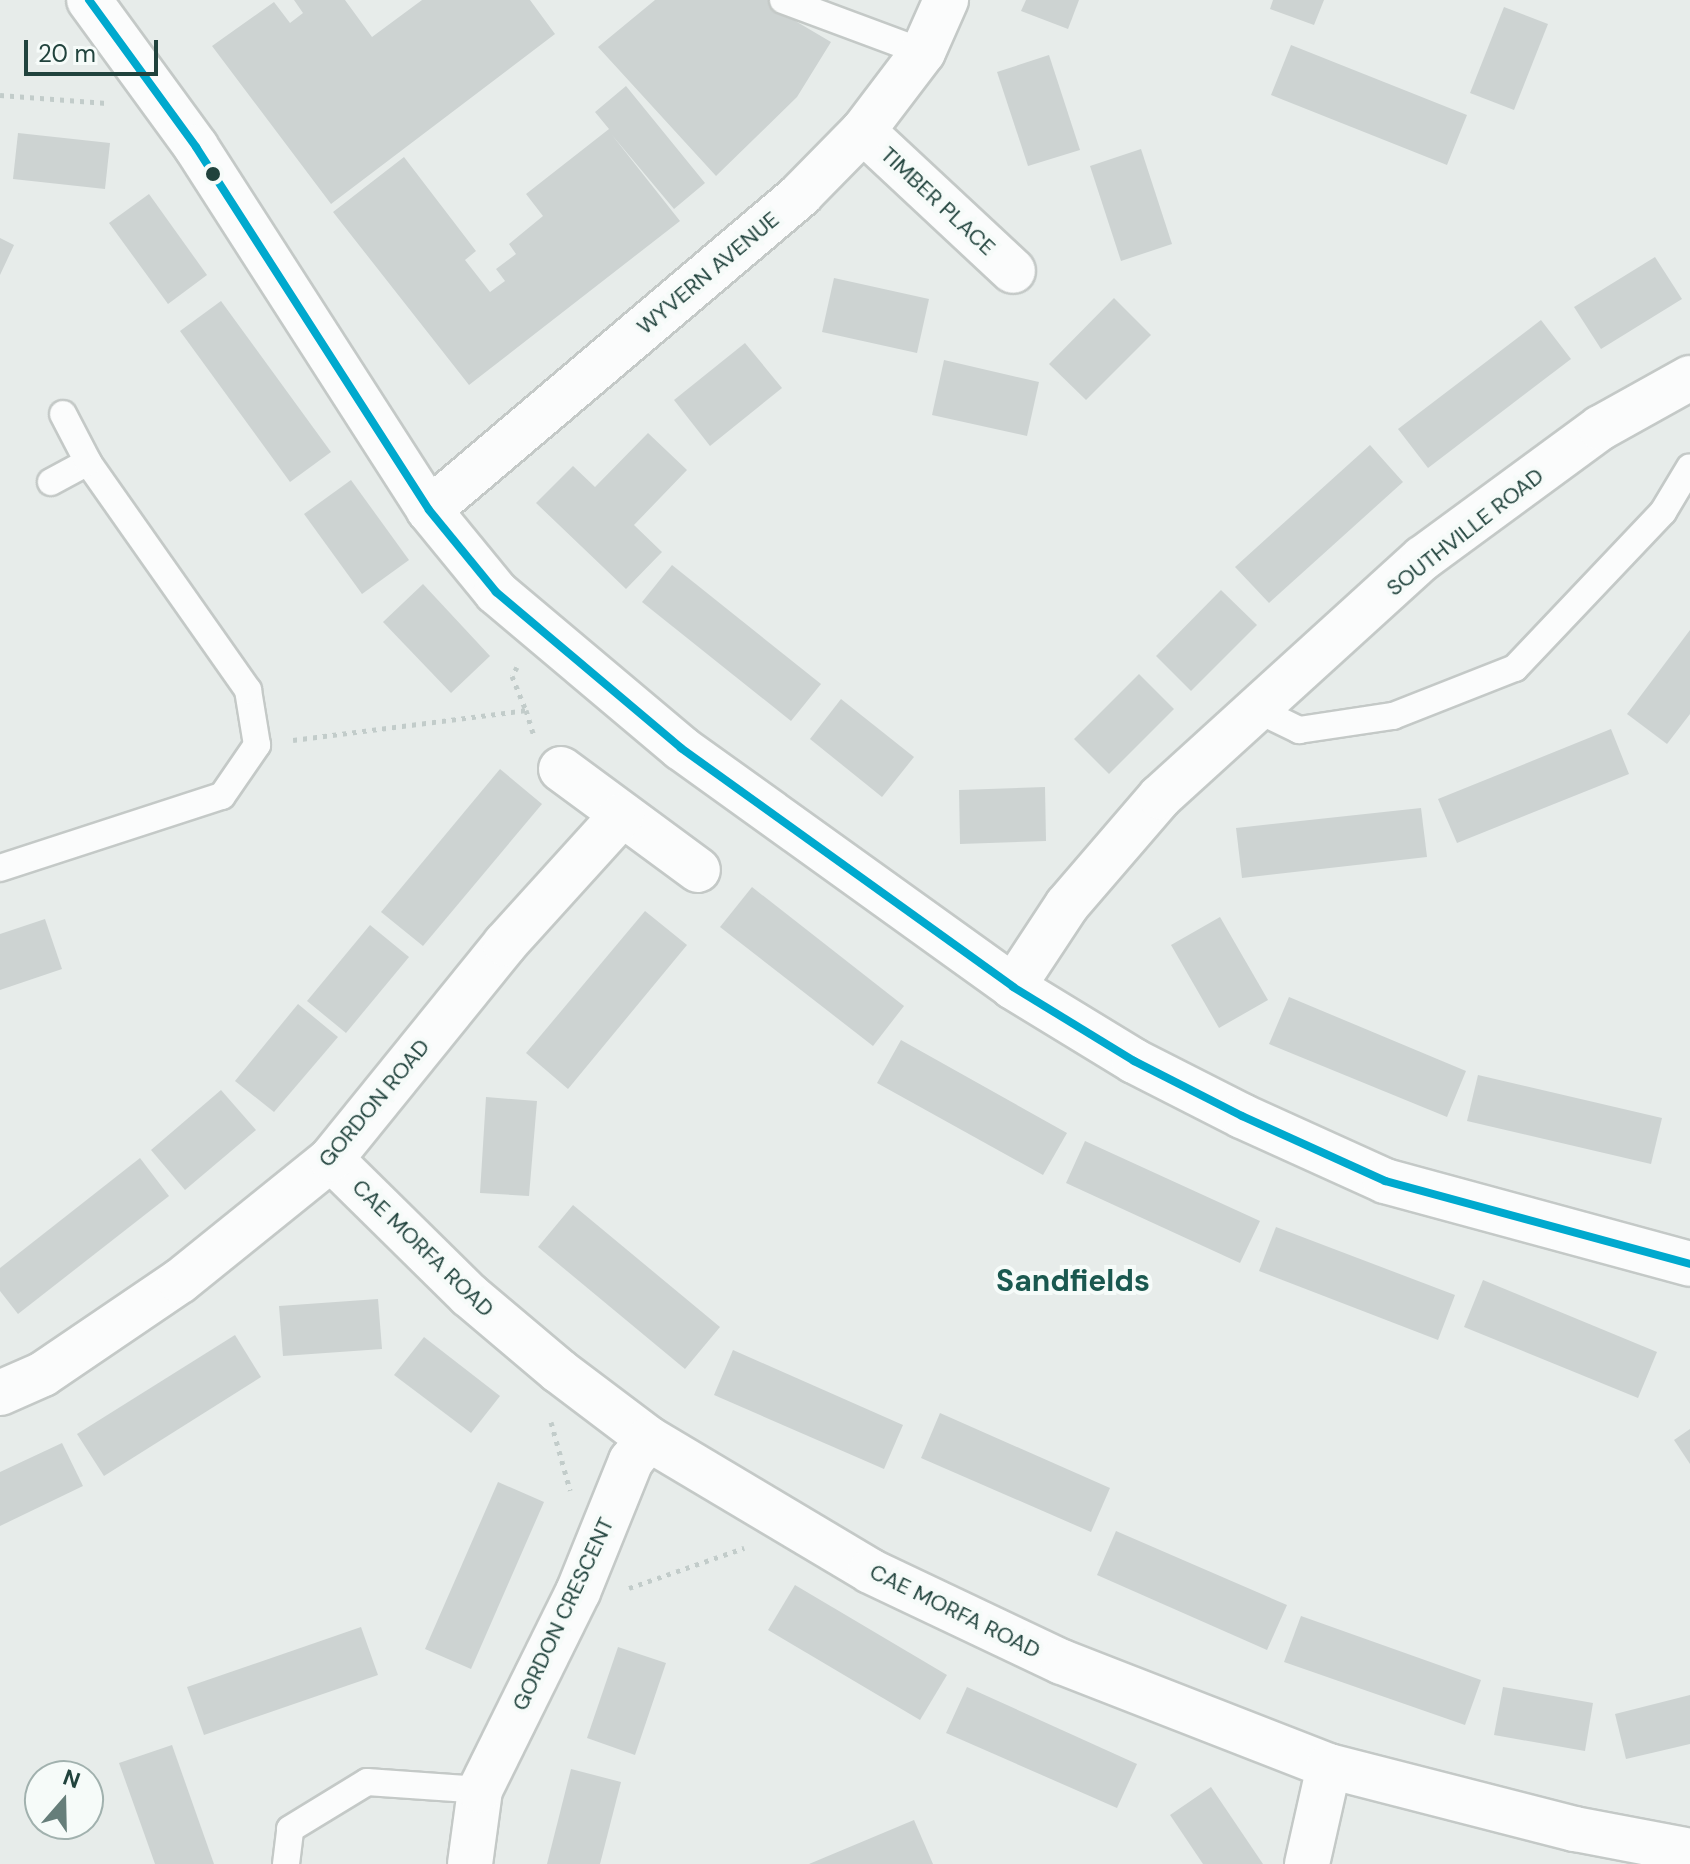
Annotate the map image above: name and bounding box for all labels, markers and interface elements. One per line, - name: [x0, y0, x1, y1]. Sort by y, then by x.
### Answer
- scale bar: [28, 24, 162, 74]
- text: 20 m: [38, 38, 96, 69]
- street label: TIMBER PLACE: [875, 141, 1001, 261]
- unlabelled marker: [205, 166, 221, 182]
- street label: WYVERN AVENUE: [632, 206, 784, 340]
- street label: SOUTHVILLE ROAD: [1381, 463, 1549, 601]
- street label: GORDON ROAD: [313, 1034, 435, 1172]
- street label: CAE MORFA ROAD: [347, 1174, 499, 1322]
- district label: Sandfields: [996, 1263, 1150, 1299]
- street label: GORDON CRESCENT: [507, 1513, 619, 1715]
- street label: CAE MORFA ROAD: [865, 1558, 1045, 1664]
- north arrow: [24, 1760, 104, 1840]
- text: N: [59, 1762, 84, 1795]

